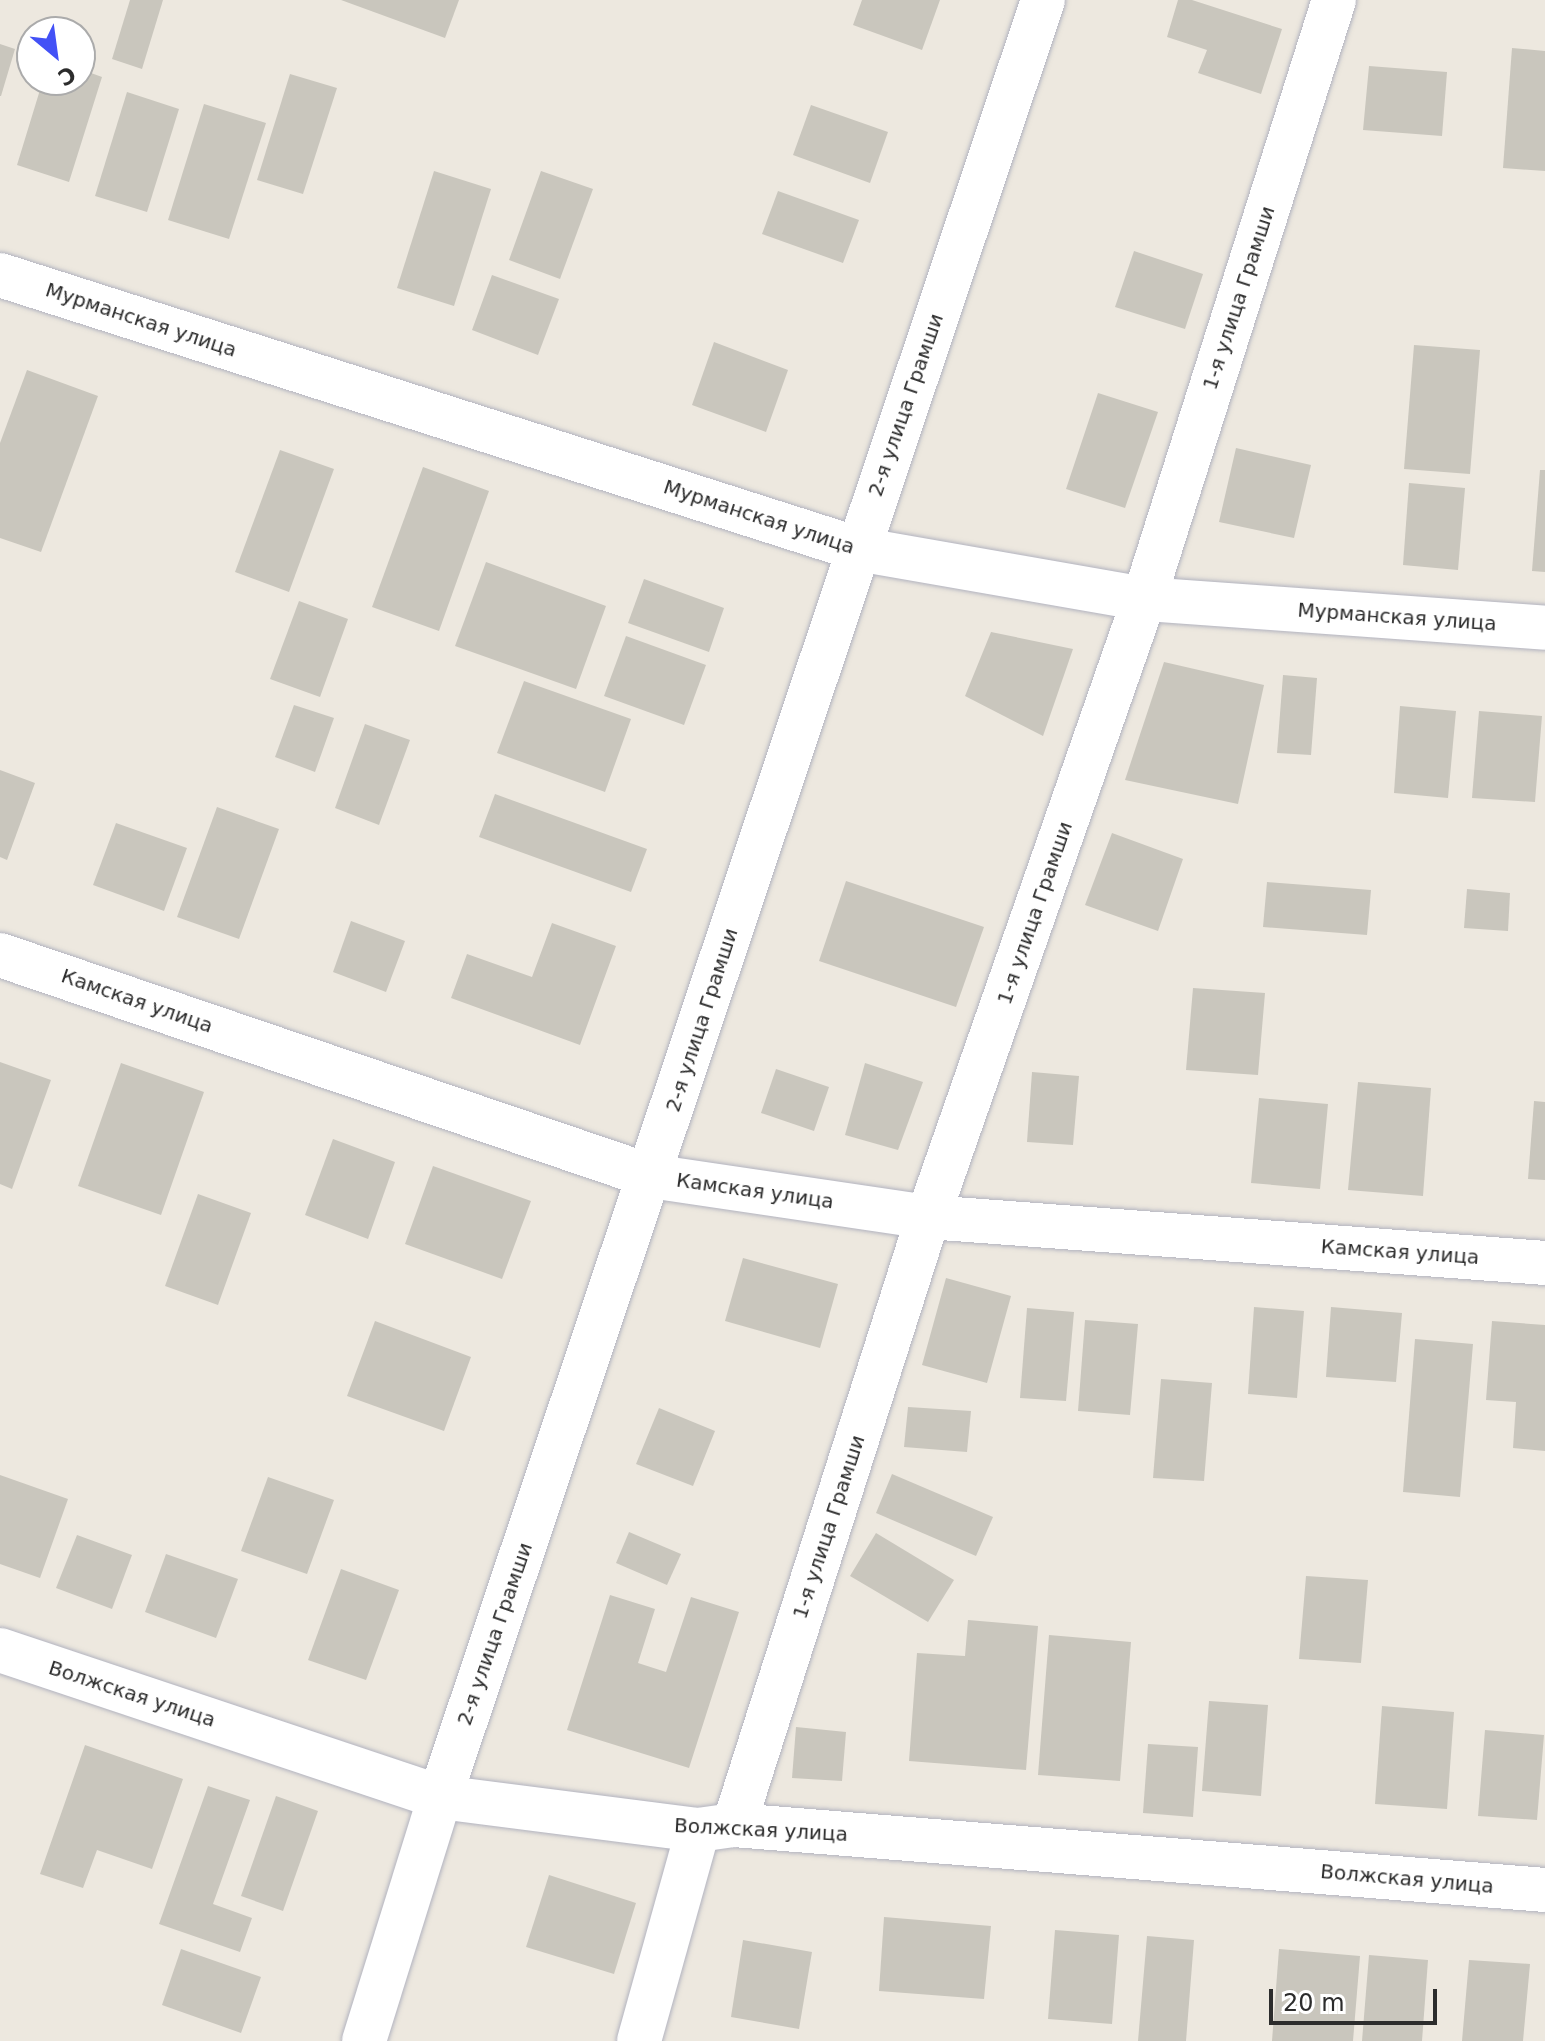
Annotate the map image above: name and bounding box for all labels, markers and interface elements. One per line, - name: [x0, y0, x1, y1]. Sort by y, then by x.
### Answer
- north arrow: [16, 16, 96, 96]
- text: С: [54, 61, 80, 91]
- street label: 1-я улица Грамши: [1198, 203, 1280, 393]
- street label: Мурманская улица: [42, 278, 240, 362]
- street label: 2-я улица Грамши: [863, 310, 949, 500]
- street label: Мурманская улица: [660, 475, 858, 559]
- street label: Мурманская улица: [1297, 598, 1497, 636]
- street label: 1-я улица Грамши: [992, 818, 1078, 1008]
- street label: 2-я улица Грамши: [661, 925, 743, 1115]
- street label: Камская улица: [58, 964, 216, 1038]
- street label: Камская улица: [675, 1168, 835, 1214]
- street label: Камская улица: [1320, 1234, 1480, 1270]
- street label: 1-я улица Грамши: [788, 1432, 870, 1622]
- street label: 2-я улица Грамши: [452, 1539, 538, 1729]
- street label: Волжская улица: [46, 1656, 218, 1732]
- street label: Волжская улица: [674, 1813, 848, 1847]
- street label: Волжская улица: [1319, 1859, 1495, 1899]
- scale bar: [1273, 1973, 1441, 2023]
- text: 20 m: [1283, 1989, 1345, 2017]

